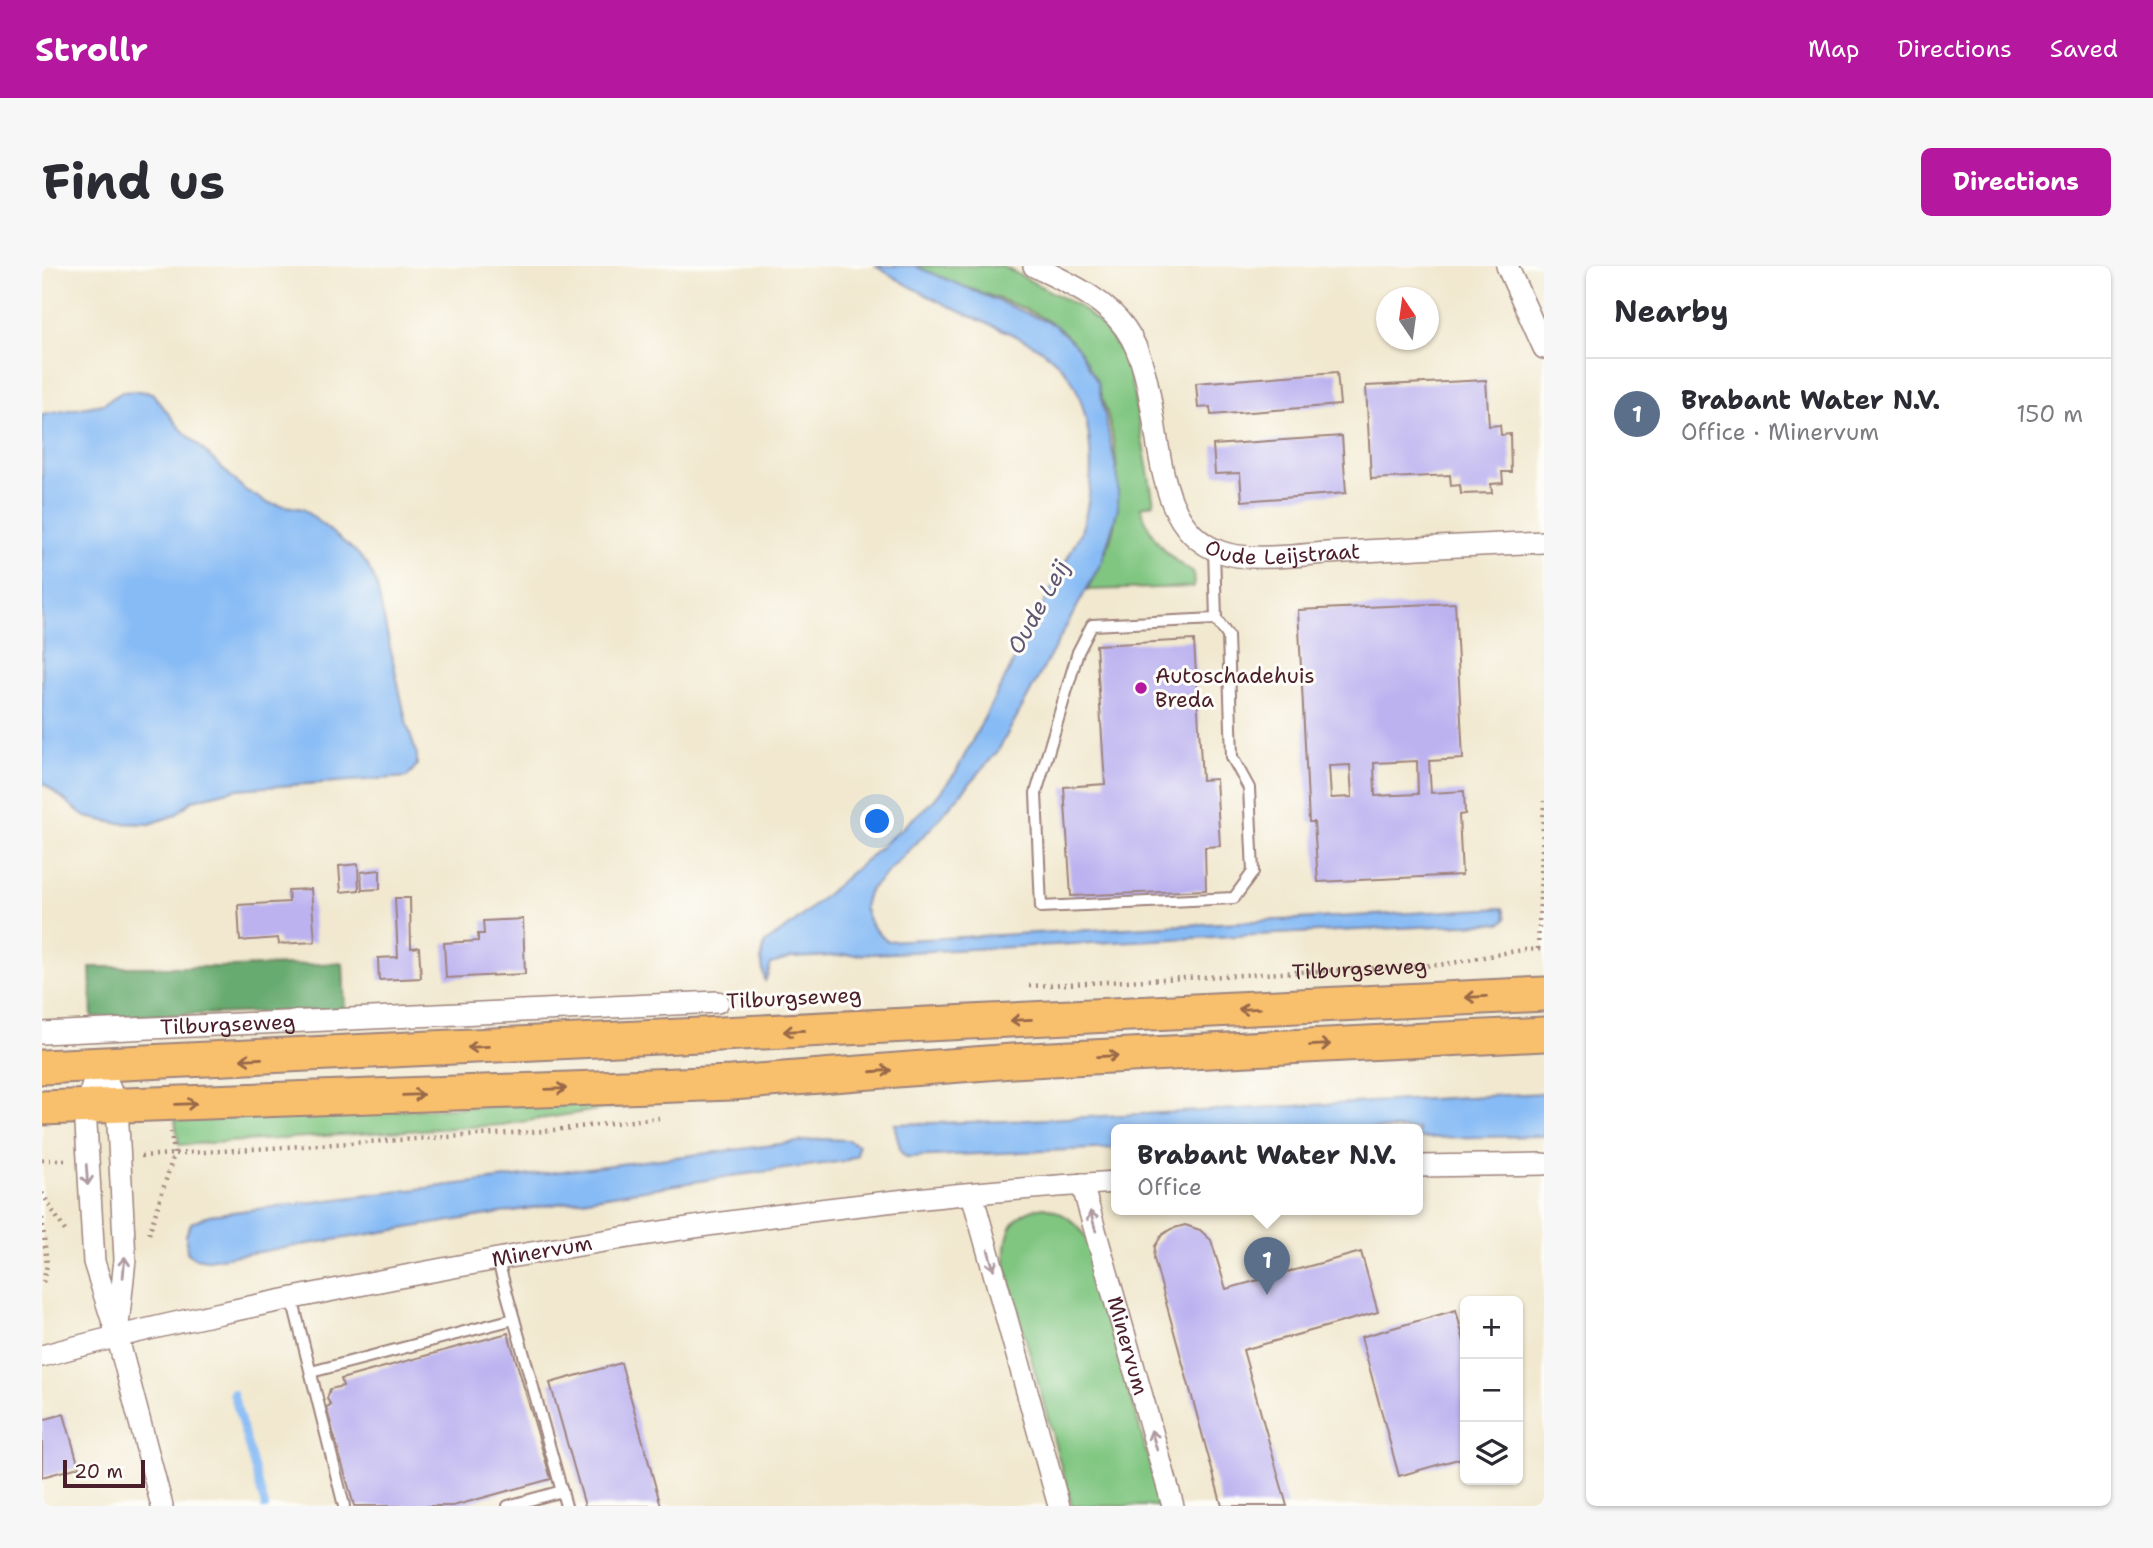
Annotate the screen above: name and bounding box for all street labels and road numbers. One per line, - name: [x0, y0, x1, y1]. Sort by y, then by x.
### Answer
- street label: Oude Leijstraat: [1200, 533, 1361, 571]
- street label: Tilburgseweg: [1291, 952, 1428, 986]
- street label: Tilburgseweg: [726, 980, 862, 1016]
- street label: Tilburgseweg: [160, 1007, 296, 1042]
- street label: Minervum: [490, 1229, 594, 1274]
- street label: Minervum: [1100, 1293, 1155, 1398]

